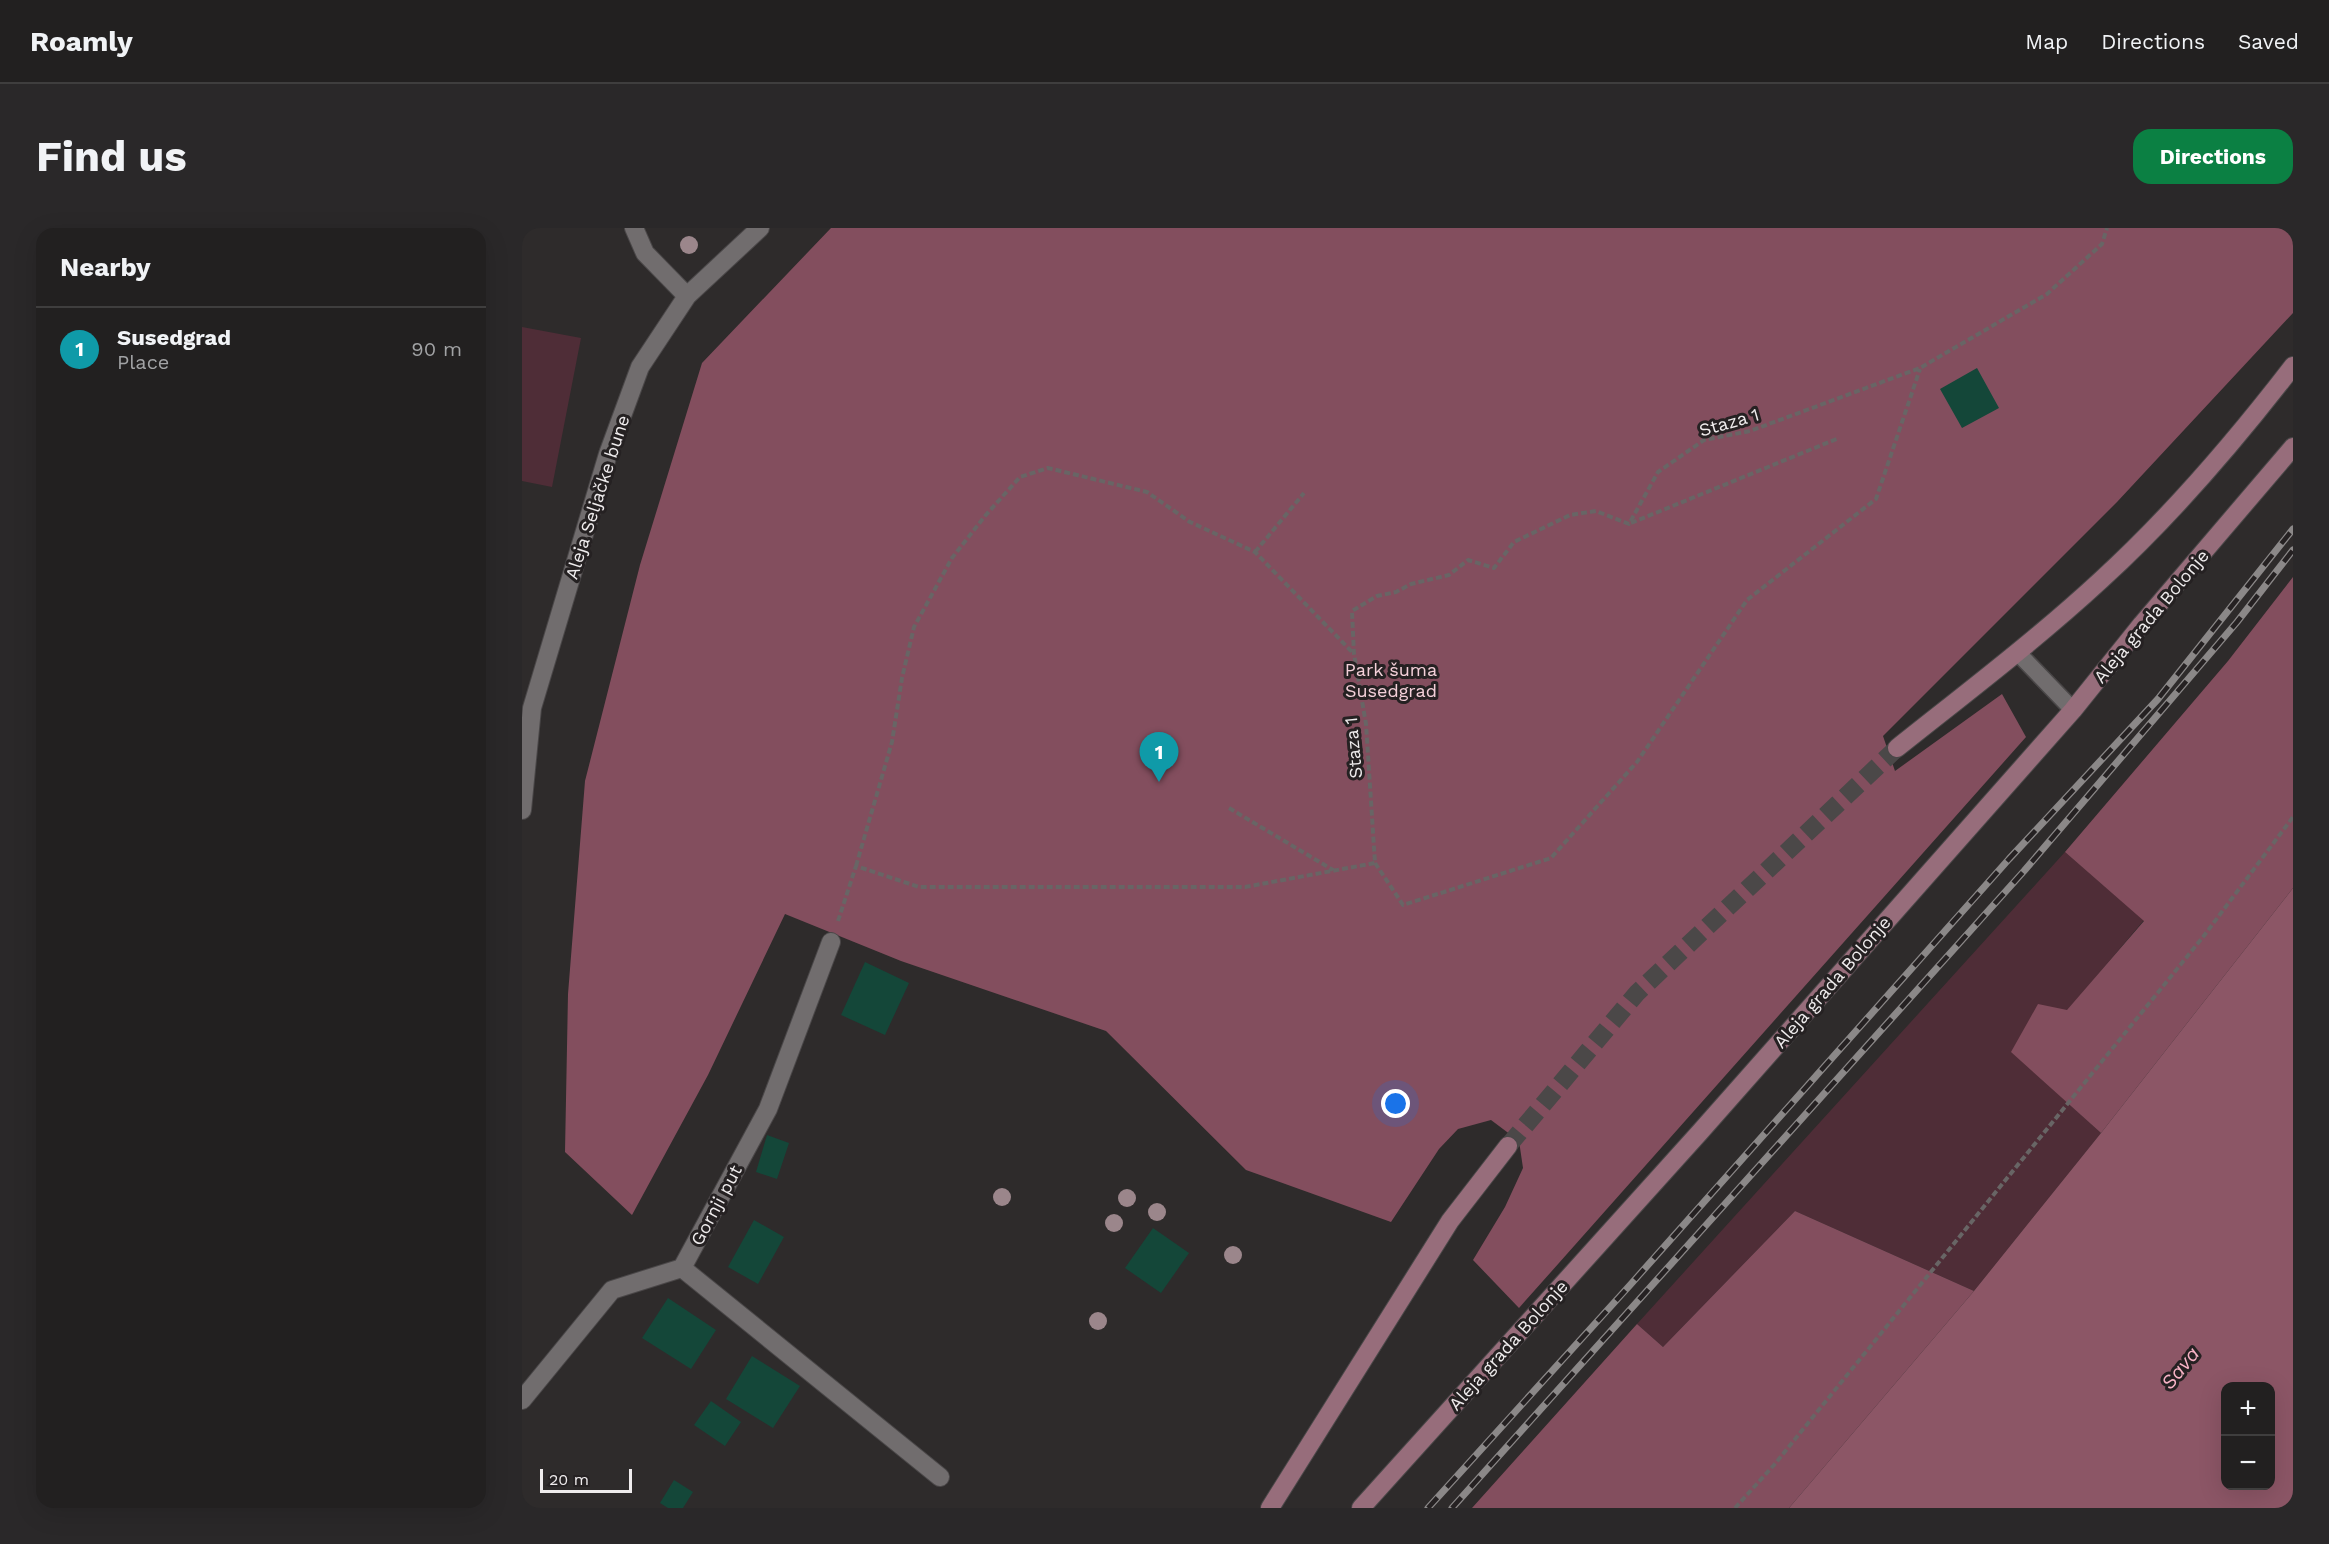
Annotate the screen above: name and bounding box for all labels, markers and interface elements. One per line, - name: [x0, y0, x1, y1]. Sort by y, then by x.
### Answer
- text: Roamly: [30, 25, 133, 58]
- text: Map: [2025, 29, 2068, 54]
- text: Directions: [2101, 29, 2205, 54]
- text: Saved: [2238, 29, 2299, 54]
- button: Directions: [2133, 129, 2293, 184]
- text: Find us: [36, 132, 187, 181]
- text: Nearby: [60, 252, 151, 282]
- text: Susedgrad: [117, 325, 231, 350]
- text: 1: [75, 337, 84, 361]
- text: 90 m: [411, 337, 462, 361]
- text: Place: [117, 350, 169, 374]
- street label: Staza 1: [1697, 403, 1761, 441]
- street label: Aleja Seljačke bune: [561, 412, 633, 582]
- street label: Aleja grada Bolonje: [2089, 545, 2213, 687]
- park label: Park šuma Susedgrad: [1345, 659, 1437, 701]
- street label: Staza 1: [1340, 716, 1366, 780]
- pin: 1: [1140, 732, 1178, 782]
- street label: Aleja grada Bolonje: [1769, 912, 1895, 1052]
- your location: [1381, 1089, 1410, 1118]
- street label: Gornji put: [686, 1161, 746, 1249]
- street label: Aleja grada Bolonje: [1444, 1276, 1572, 1414]
- water label: Sava: [2156, 1342, 2204, 1394]
- map controls: [2221, 1382, 2275, 1490]
- button: +: [2221, 1382, 2275, 1436]
- button: −: [2221, 1436, 2275, 1490]
- scale bar: [540, 1466, 632, 1494]
- text: 20 m: [549, 1470, 589, 1489]

